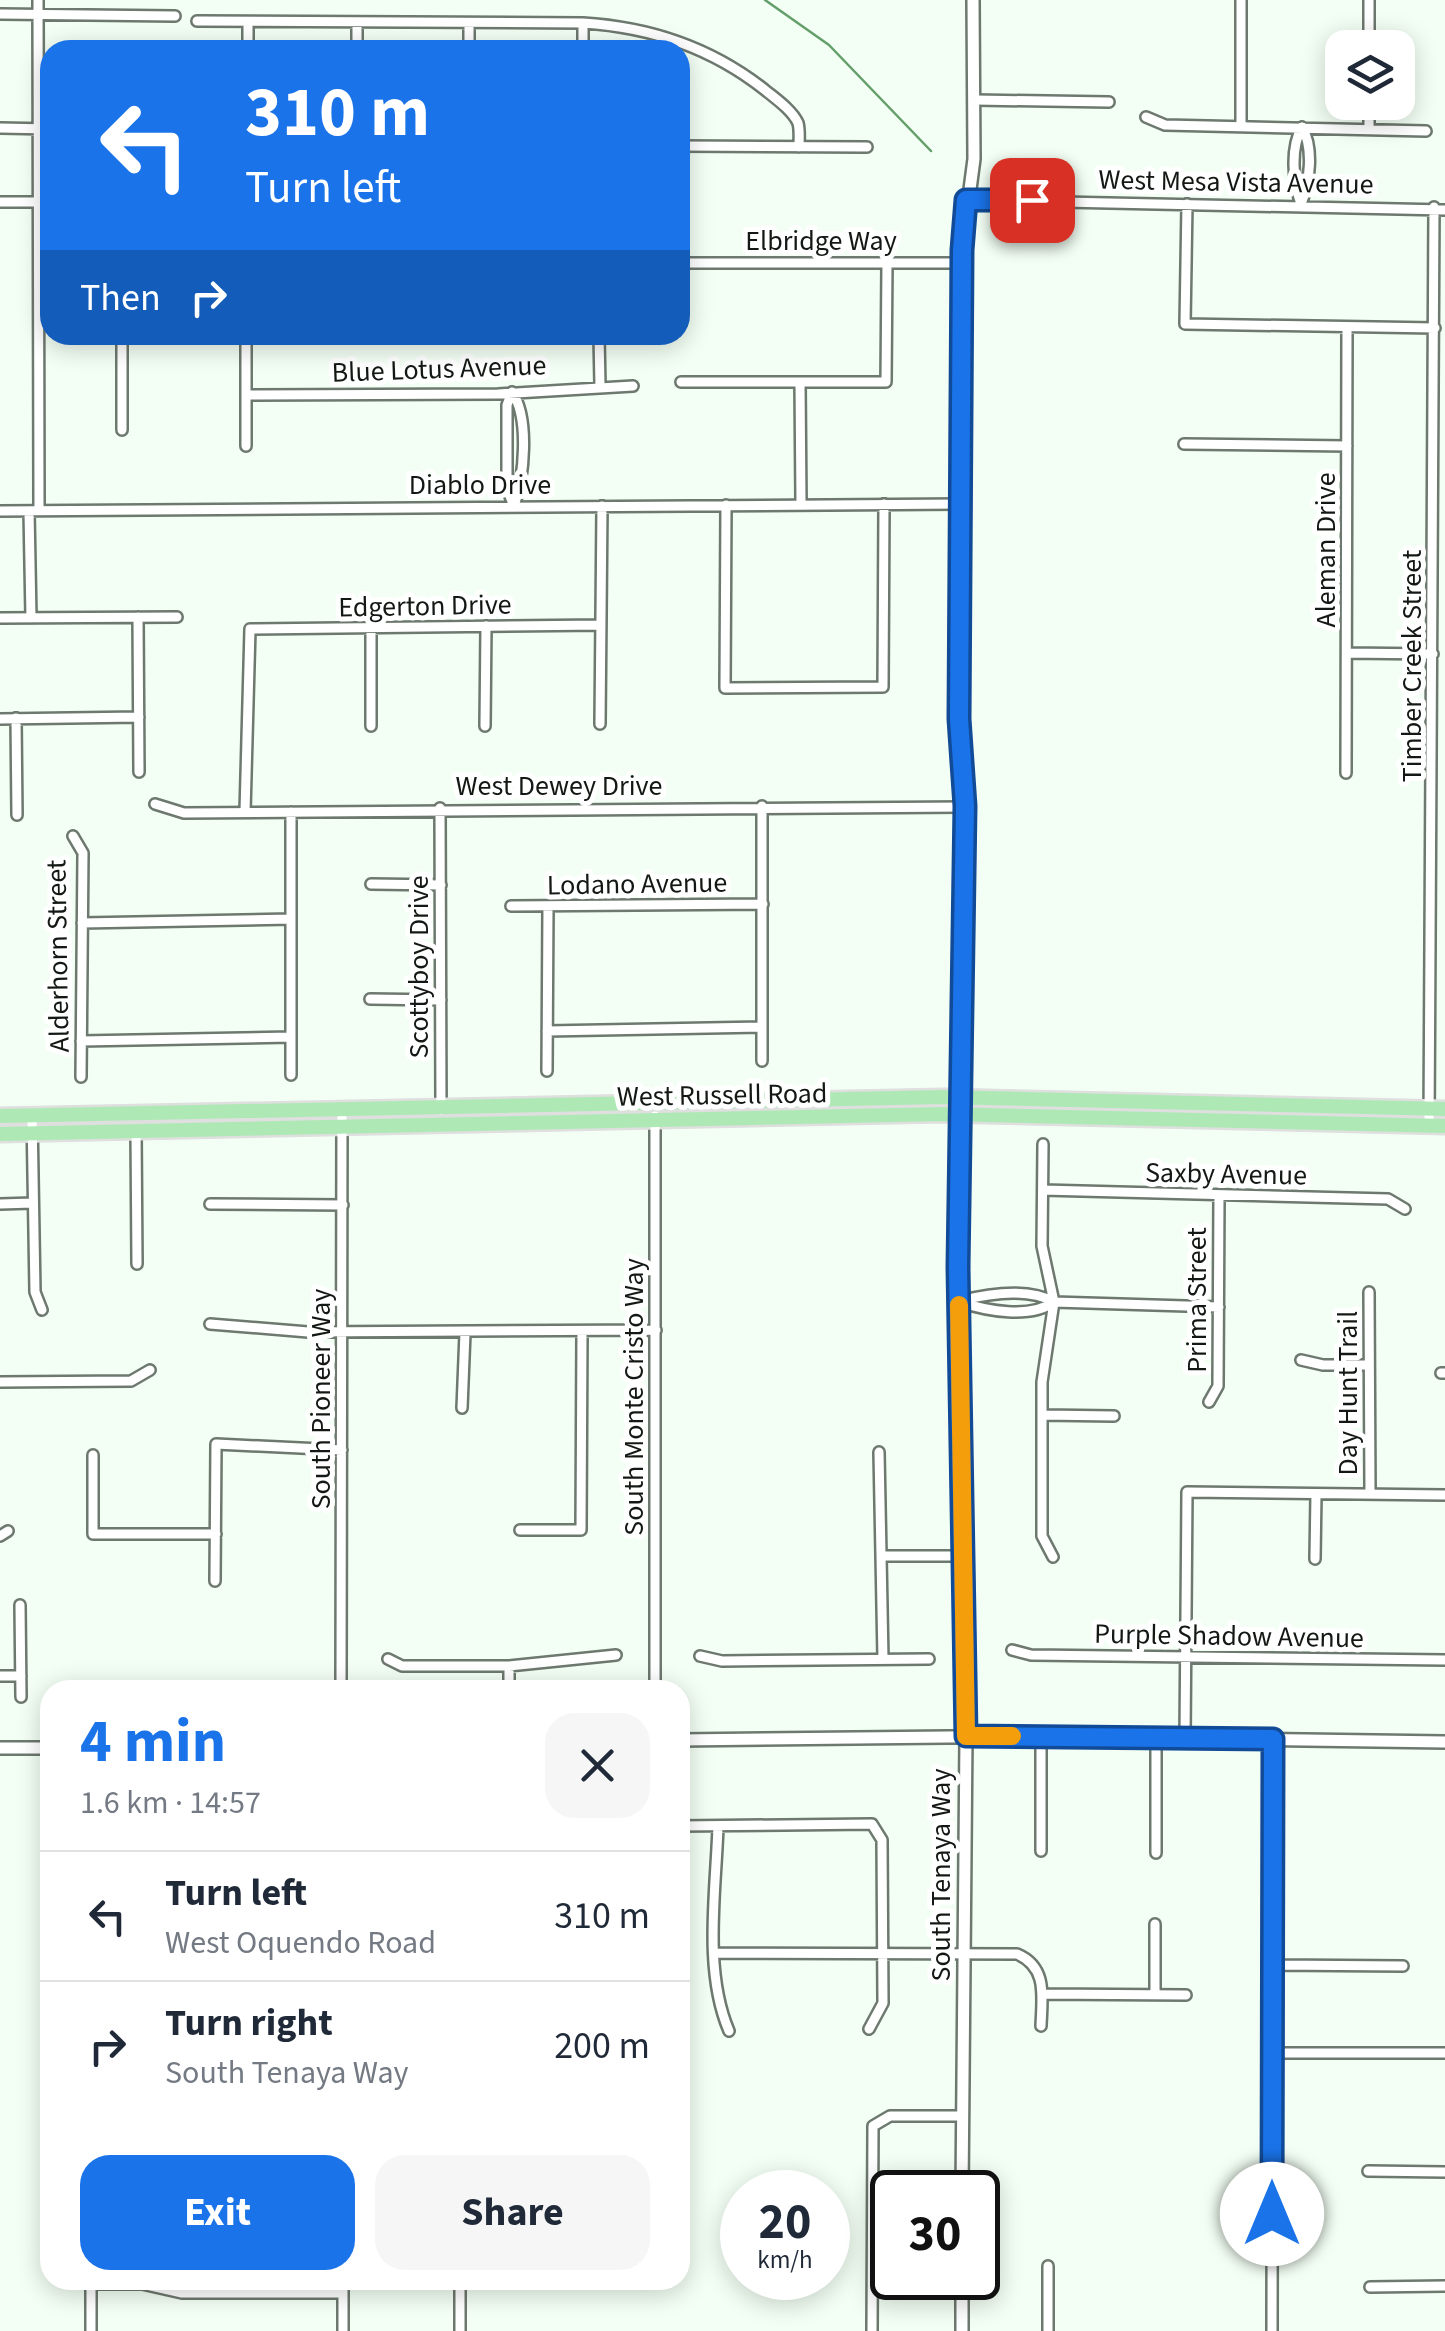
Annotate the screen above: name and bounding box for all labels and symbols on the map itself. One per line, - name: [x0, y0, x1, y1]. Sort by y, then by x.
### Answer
- pin: [990, 158, 1075, 243]
- street label: West Mesa Vista Avenue: [1098, 160, 1374, 204]
- street label: Elbridge Way: [745, 221, 897, 261]
- street label: Blue Lotus Avenue: [331, 345, 547, 393]
- street label: Diablo Drive: [409, 465, 551, 505]
- street label: Aleman Drive: [1306, 472, 1346, 628]
- street label: Timber Creek Street: [1392, 549, 1432, 782]
- street label: Edgerton Drive: [338, 584, 512, 628]
- street label: West Dewey Drive: [456, 766, 662, 806]
- street label: Alderhorn Street: [36, 859, 80, 1053]
- street label: Lodano Avenue: [546, 862, 728, 906]
- street label: Scottyboy Drive: [399, 875, 439, 1059]
- street label: West Russell Road: [616, 1073, 828, 1117]
- street label: Saxby Avenue: [1145, 1153, 1307, 1195]
- street label: Prima Street: [1177, 1227, 1217, 1373]
- street label: South Monte Cristo Way: [614, 1258, 654, 1536]
- street label: South Pioneer Way: [301, 1289, 341, 1509]
- street label: Day Hunt Trail: [1328, 1311, 1368, 1475]
- street label: Purple Shadow Avenue: [1094, 1614, 1364, 1658]
- street label: South Tenaya Way: [921, 1768, 961, 1982]
- position arrow: [1220, 2162, 1324, 2266]
- speed limit sign: 30: [870, 2170, 1000, 2300]

